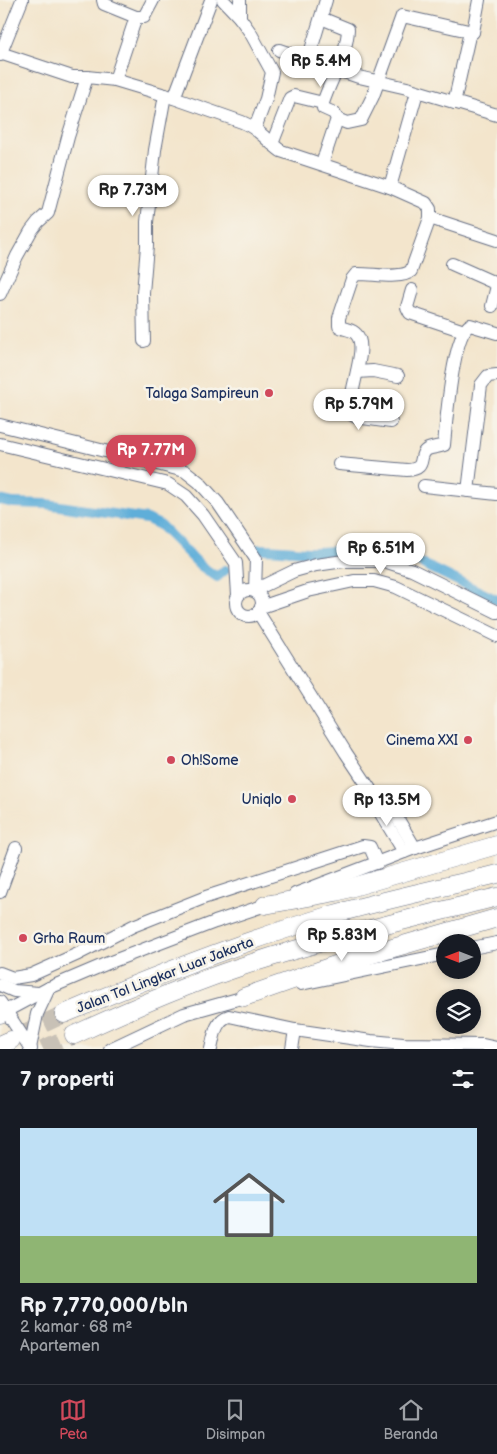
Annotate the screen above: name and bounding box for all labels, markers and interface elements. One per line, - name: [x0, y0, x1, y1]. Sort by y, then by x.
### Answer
- pin: Rp 5.4M: [275, 46, 367, 88]
- text: Rp 5.4M: [291, 52, 351, 71]
- pin: Rp 7.73M: [81, 174, 185, 217]
- text: Rp 7.73M: [99, 181, 167, 200]
- place label: Talaga Sampireun: [146, 385, 259, 402]
- marker: Talaga Sampireun: [263, 387, 275, 399]
- pin: Rp 5.79M: [307, 388, 411, 431]
- text: Rp 5.79M: [324, 395, 394, 414]
- pin: Rp 7.77M: [99, 434, 203, 477]
- text: Rp 7.77M: [117, 441, 185, 460]
- pin: Rp 6.51M: [329, 532, 433, 575]
- text: Rp 6.51M: [347, 539, 415, 558]
- place label: Cinema XXI: [386, 732, 458, 749]
- marker: Cinema XXI: [462, 734, 474, 746]
- place label: Oh!Some: [181, 752, 239, 769]
- marker: Oh!Some: [165, 754, 177, 766]
- pin: Rp 13.5M: [335, 784, 439, 827]
- place label: Uniqlo: [241, 791, 282, 808]
- text: Rp 13.5M: [353, 791, 421, 810]
- marker: Uniqlo: [286, 793, 298, 805]
- pin: Rp 5.83M: [290, 920, 394, 962]
- text: Rp 5.83M: [307, 926, 377, 945]
- place label: Grha Raum: [33, 930, 105, 947]
- marker: Grha Raum: [17, 932, 29, 944]
- street label: Jalan Tol Lingkar Luar Jakarta: [74, 933, 256, 1017]
- north arrow: [436, 934, 481, 979]
- map controls: [436, 934, 481, 1034]
- button: layers: [436, 989, 481, 1034]
- icon: filters: [449, 1065, 477, 1093]
- text: 7 properti: [20, 1067, 114, 1092]
- icon: home: [204, 1160, 294, 1250]
- text: Rp 7,770,000/bln: [20, 1293, 188, 1318]
- text: 2 kamar · 68 m²: [20, 1318, 132, 1337]
- text: Apartemen: [20, 1337, 100, 1356]
- tab: Peta: [59, 1396, 88, 1443]
- tab: Disimpan: [206, 1396, 265, 1443]
- tab: Beranda: [383, 1396, 438, 1443]

